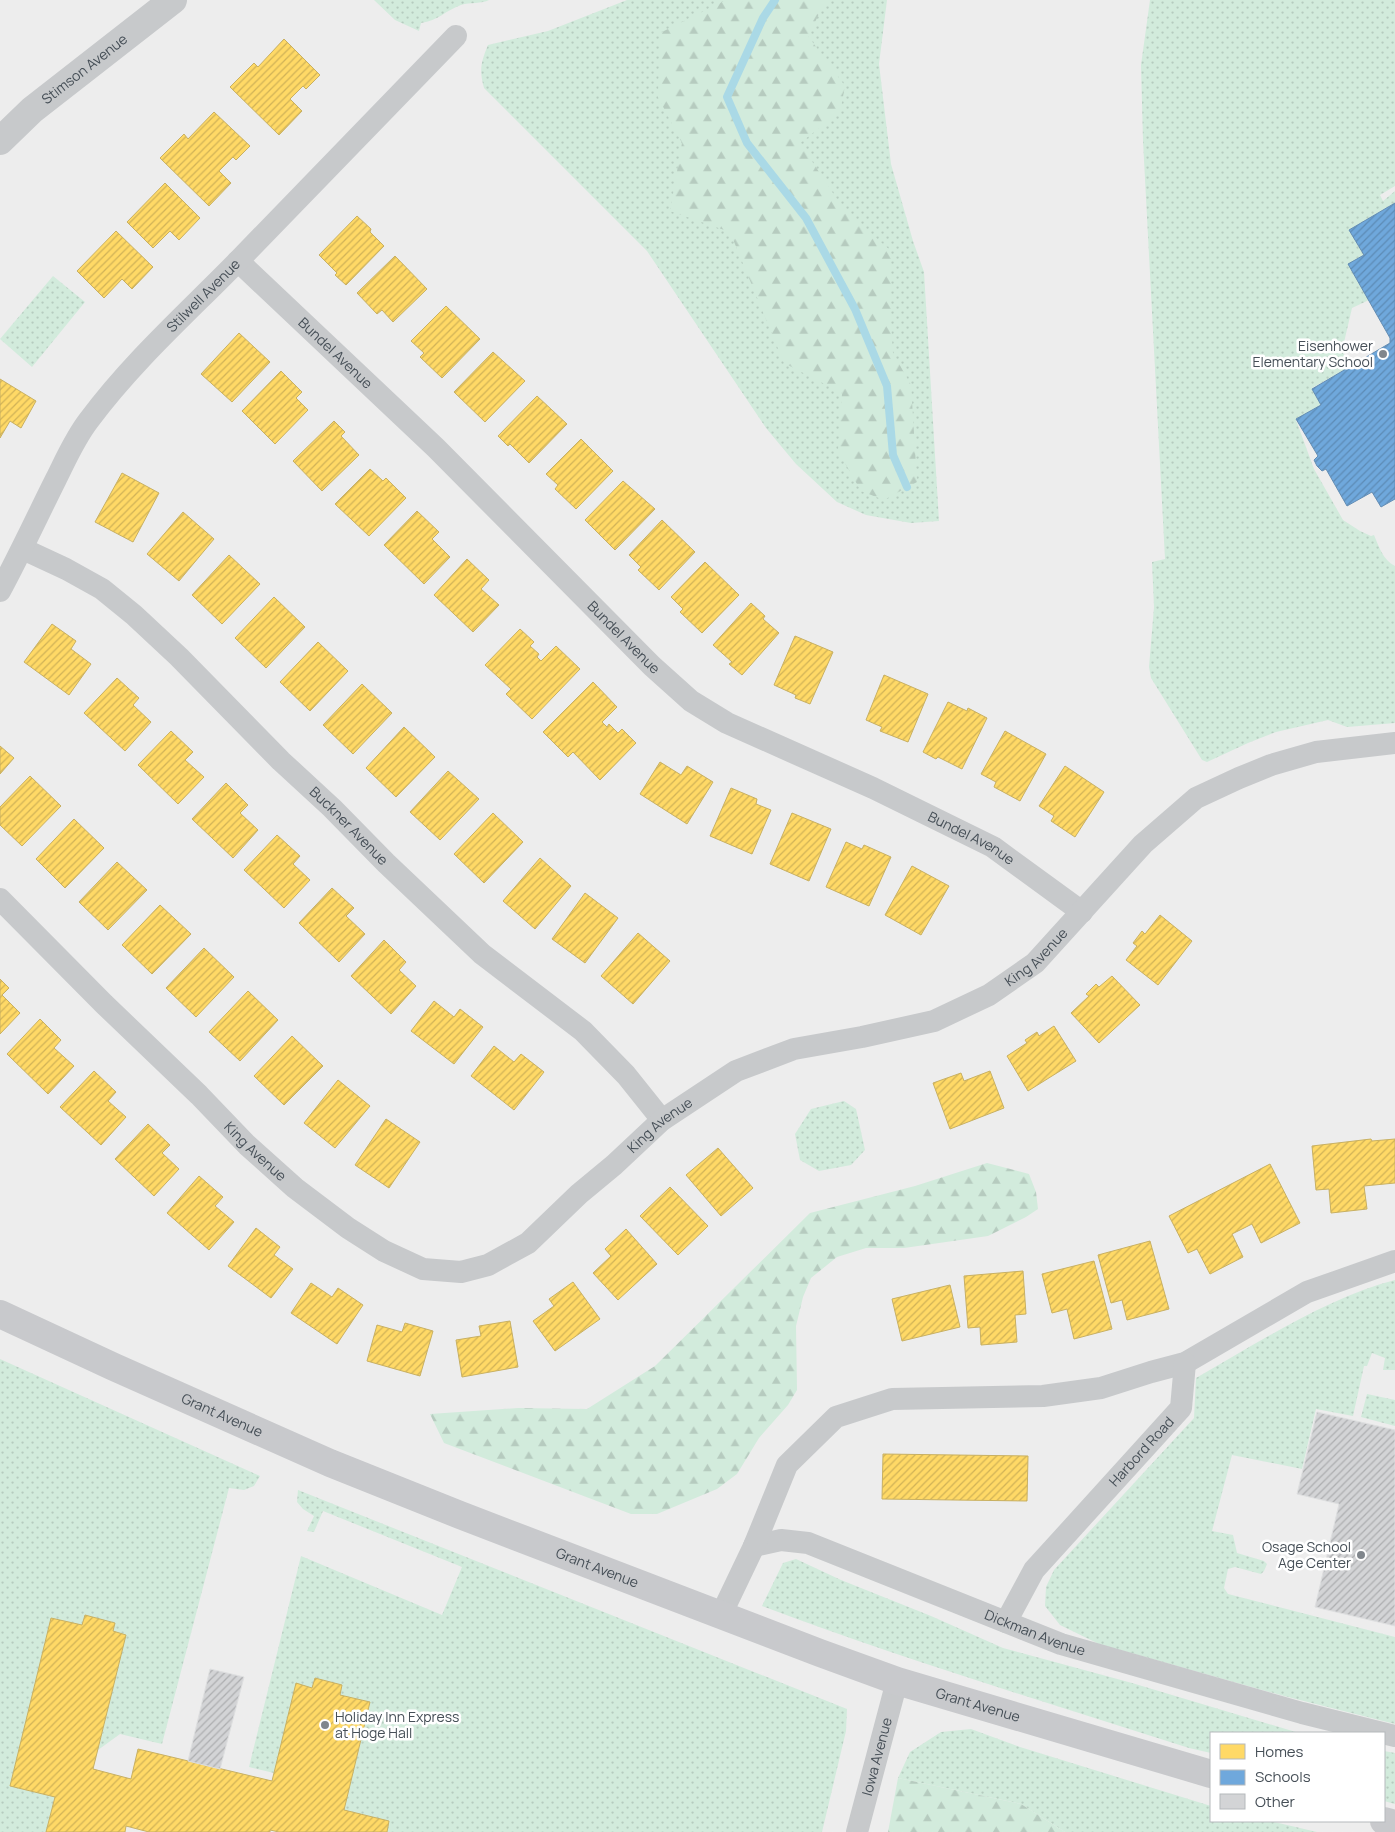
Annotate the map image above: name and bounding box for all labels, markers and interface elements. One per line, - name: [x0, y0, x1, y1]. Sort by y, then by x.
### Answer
- street label: Stimson Avenue: [37, 29, 131, 108]
- street label: Stilwell Avenue: [162, 254, 244, 336]
- street label: Bundel Avenue: [294, 313, 377, 392]
- place label: Eisenhower Elementary School: [1253, 336, 1373, 371]
- marker: Eisenhower Elementary School: [1377, 348, 1389, 360]
- street label: Bundel Avenue: [584, 596, 664, 678]
- street label: Buckner Avenue: [306, 782, 393, 869]
- street label: Bundel Avenue: [925, 807, 1019, 869]
- street label: King Avenue: [1001, 924, 1071, 990]
- street label: King Avenue: [623, 1093, 696, 1157]
- street label: King Avenue: [220, 1117, 291, 1185]
- street label: Grant Avenue: [179, 1388, 266, 1441]
- street label: Harbord Road: [1104, 1412, 1178, 1490]
- place label: Osage School Age Center: [1262, 1537, 1351, 1572]
- street label: Grant Avenue: [553, 1543, 641, 1592]
- marker: Osage School Age Center: [1355, 1549, 1367, 1561]
- street label: Dickman Avenue: [982, 1605, 1088, 1659]
- street label: Grant Avenue: [934, 1683, 1023, 1726]
- place label: Holiday Inn Express at Hoge Hall: [335, 1707, 459, 1742]
- street label: Iowa Avenue: [857, 1715, 896, 1798]
- marker: Holiday Inn Express at Hoge Hall: [319, 1719, 331, 1731]
- legend: [1210, 1732, 1385, 1822]
- text: Homes: [1255, 1741, 1304, 1762]
- text: Schools: [1255, 1766, 1311, 1787]
- text: Other: [1255, 1791, 1296, 1812]

